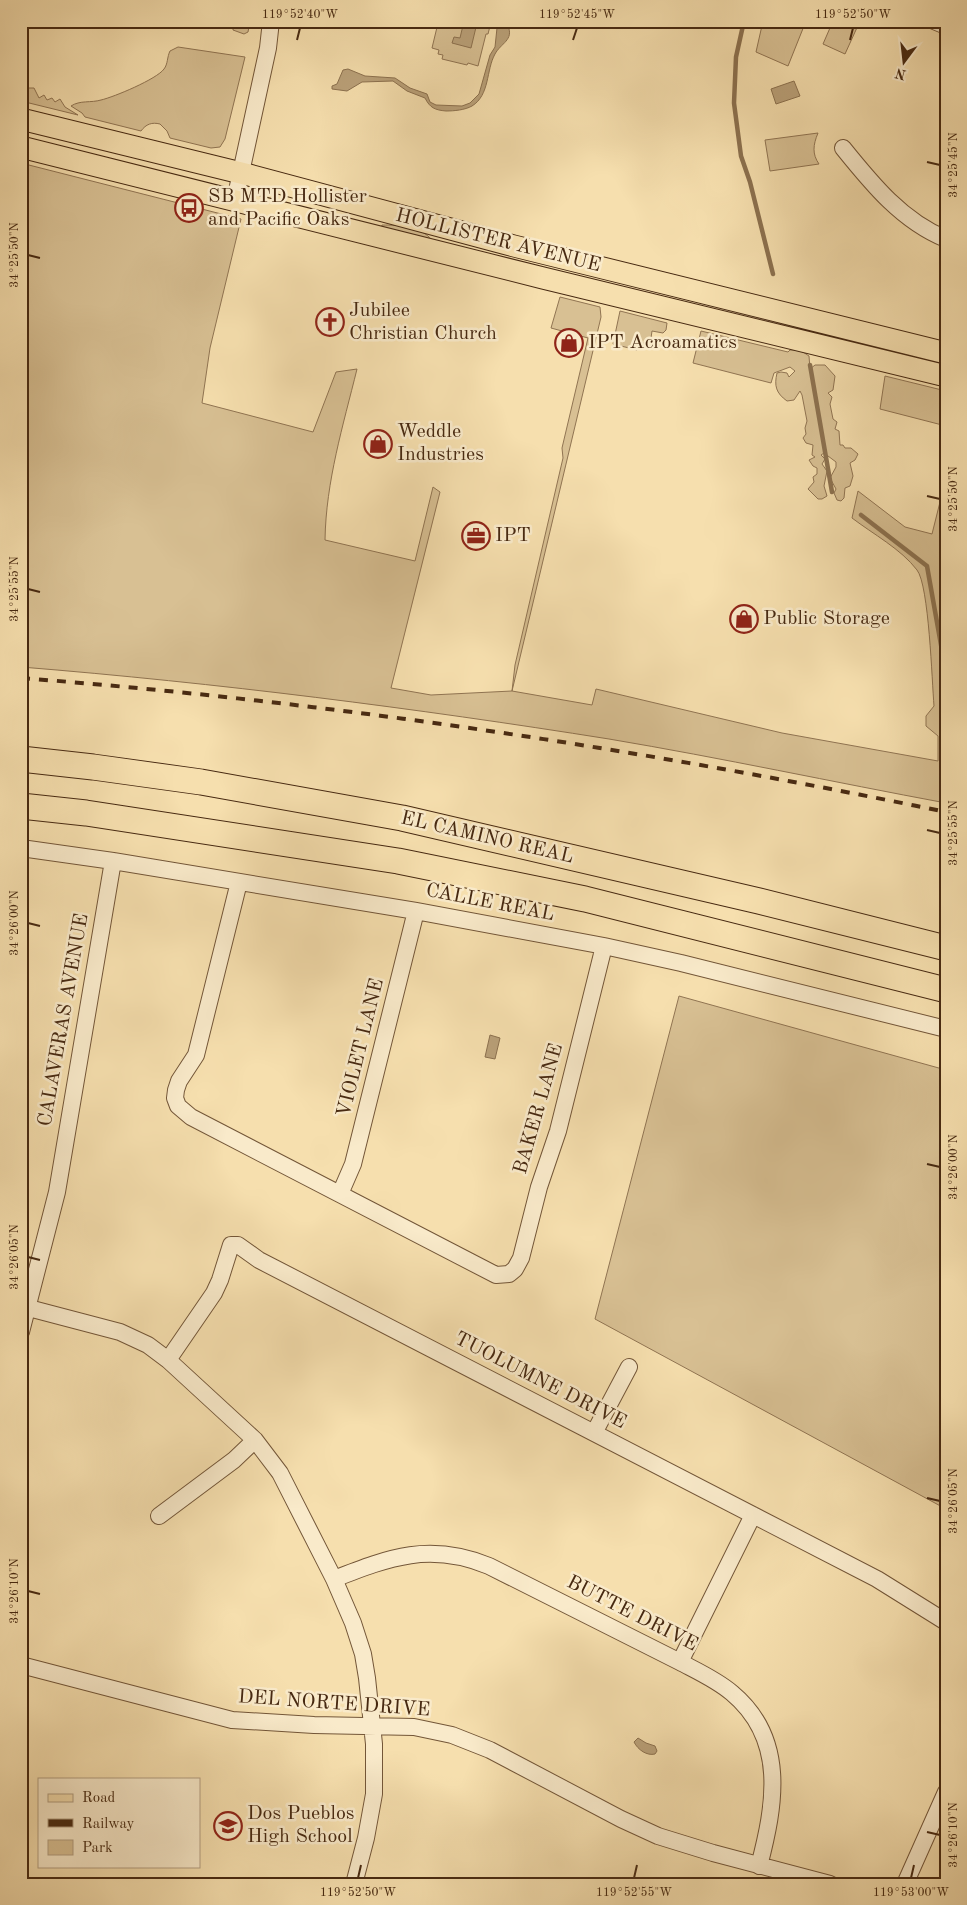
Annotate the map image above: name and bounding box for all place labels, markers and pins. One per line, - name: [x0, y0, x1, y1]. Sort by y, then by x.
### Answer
- place label: SB MTD Hollister and Pacific Oaks: [208, 187, 367, 230]
- bus stop icon: SB MTD Hollister and Pacific Oaks: [174, 193, 204, 223]
- place label: Jubilee Christian Church: [349, 301, 497, 344]
- church icon: Jubilee Christian Church: [315, 307, 345, 337]
- shop icon: IPT Acroamatics: [554, 328, 584, 358]
- place label: IPT Acroamatics: [588, 333, 737, 353]
- place label: Weddle Industries: [397, 422, 484, 465]
- shop icon: Weddle Industries: [363, 429, 393, 459]
- office icon: IPT: [461, 521, 491, 551]
- place label: IPT: [495, 526, 531, 546]
- shop icon: Public Storage: [729, 604, 759, 634]
- place label: Public Storage: [763, 609, 890, 629]
- place label: Dos Pueblos High School: [247, 1804, 355, 1847]
- school or university icon: Dos Pueblos High School: [213, 1811, 243, 1841]

